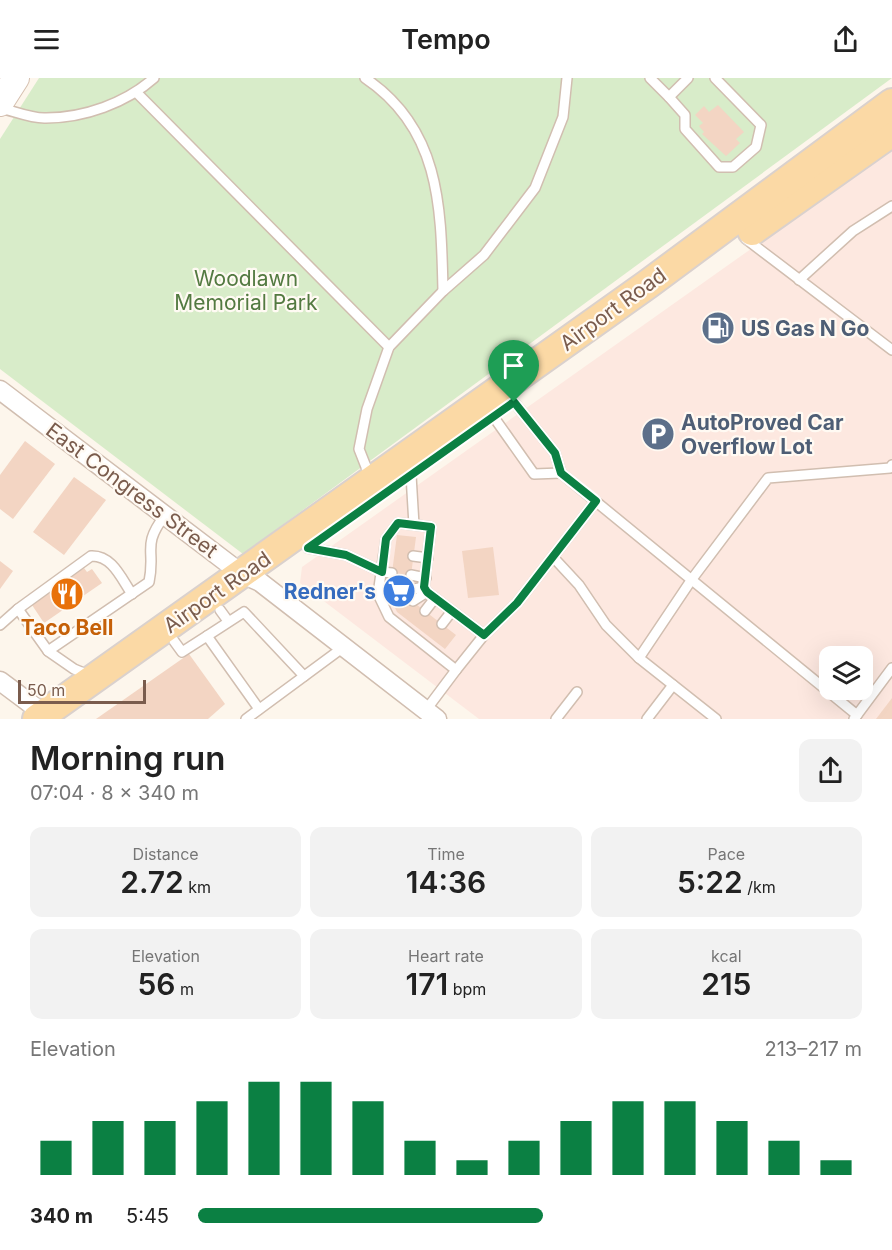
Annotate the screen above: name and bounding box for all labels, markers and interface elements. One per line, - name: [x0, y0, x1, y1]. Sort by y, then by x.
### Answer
- icon: menu: [30, 23, 63, 56]
- text: Tempo: [401, 23, 491, 56]
- icon: share: [829, 23, 862, 56]
- street label: Airport Road: [555, 262, 671, 356]
- park label: Woodlawn Memorial Park: [174, 266, 318, 315]
- fuel station icon: US Gas N Go: [700, 310, 736, 346]
- place label: US Gas N Go: [741, 316, 870, 341]
- pin: [488, 340, 539, 402]
- icon: arrive: [497, 349, 530, 382]
- place label: AutoProved Car Overflow Lot: [681, 410, 844, 459]
- parking icon: AutoProved Car Overflow Lot: [640, 416, 676, 452]
- street label: East Congress Street: [41, 417, 223, 563]
- street label: Airport Road: [159, 546, 275, 638]
- supermarket icon: Redner's: [381, 573, 417, 609]
- restaurant icon: Taco Bell: [49, 576, 85, 612]
- place label: Redner's: [284, 579, 376, 604]
- place label: Taco Bell: [21, 615, 113, 640]
- map controls: [819, 646, 873, 700]
- button: layers: [819, 646, 873, 700]
- scale bar: [18, 677, 146, 704]
- text: 50 m: [27, 680, 65, 700]
- text: Morning run: [30, 738, 225, 778]
- button: share: [799, 739, 862, 802]
- text: 07:04 · 8 × 340 m: [30, 781, 199, 805]
- text: Distance: [133, 844, 199, 864]
- text: Time: [427, 844, 465, 864]
- text: Pace: [707, 844, 745, 864]
- text: 2.72: [120, 864, 184, 900]
- text: 14:36: [406, 864, 486, 900]
- text: 5:22: [677, 864, 743, 900]
- text: km: [184, 877, 211, 897]
- text: /km: [743, 877, 776, 897]
- text: Elevation: [131, 946, 200, 966]
- text: Heart rate: [408, 946, 484, 966]
- text: kcal: [711, 946, 742, 966]
- text: 56: [137, 966, 175, 1002]
- text: 171: [406, 966, 448, 1002]
- text: 215: [701, 966, 751, 1002]
- text: m: [175, 979, 194, 999]
- text: bpm: [448, 979, 486, 999]
- text: Elevation: [30, 1037, 116, 1061]
- text: 213–217 m: [765, 1037, 862, 1061]
- text: 340 m: [30, 1204, 93, 1228]
- text: 5:45: [126, 1204, 169, 1228]

